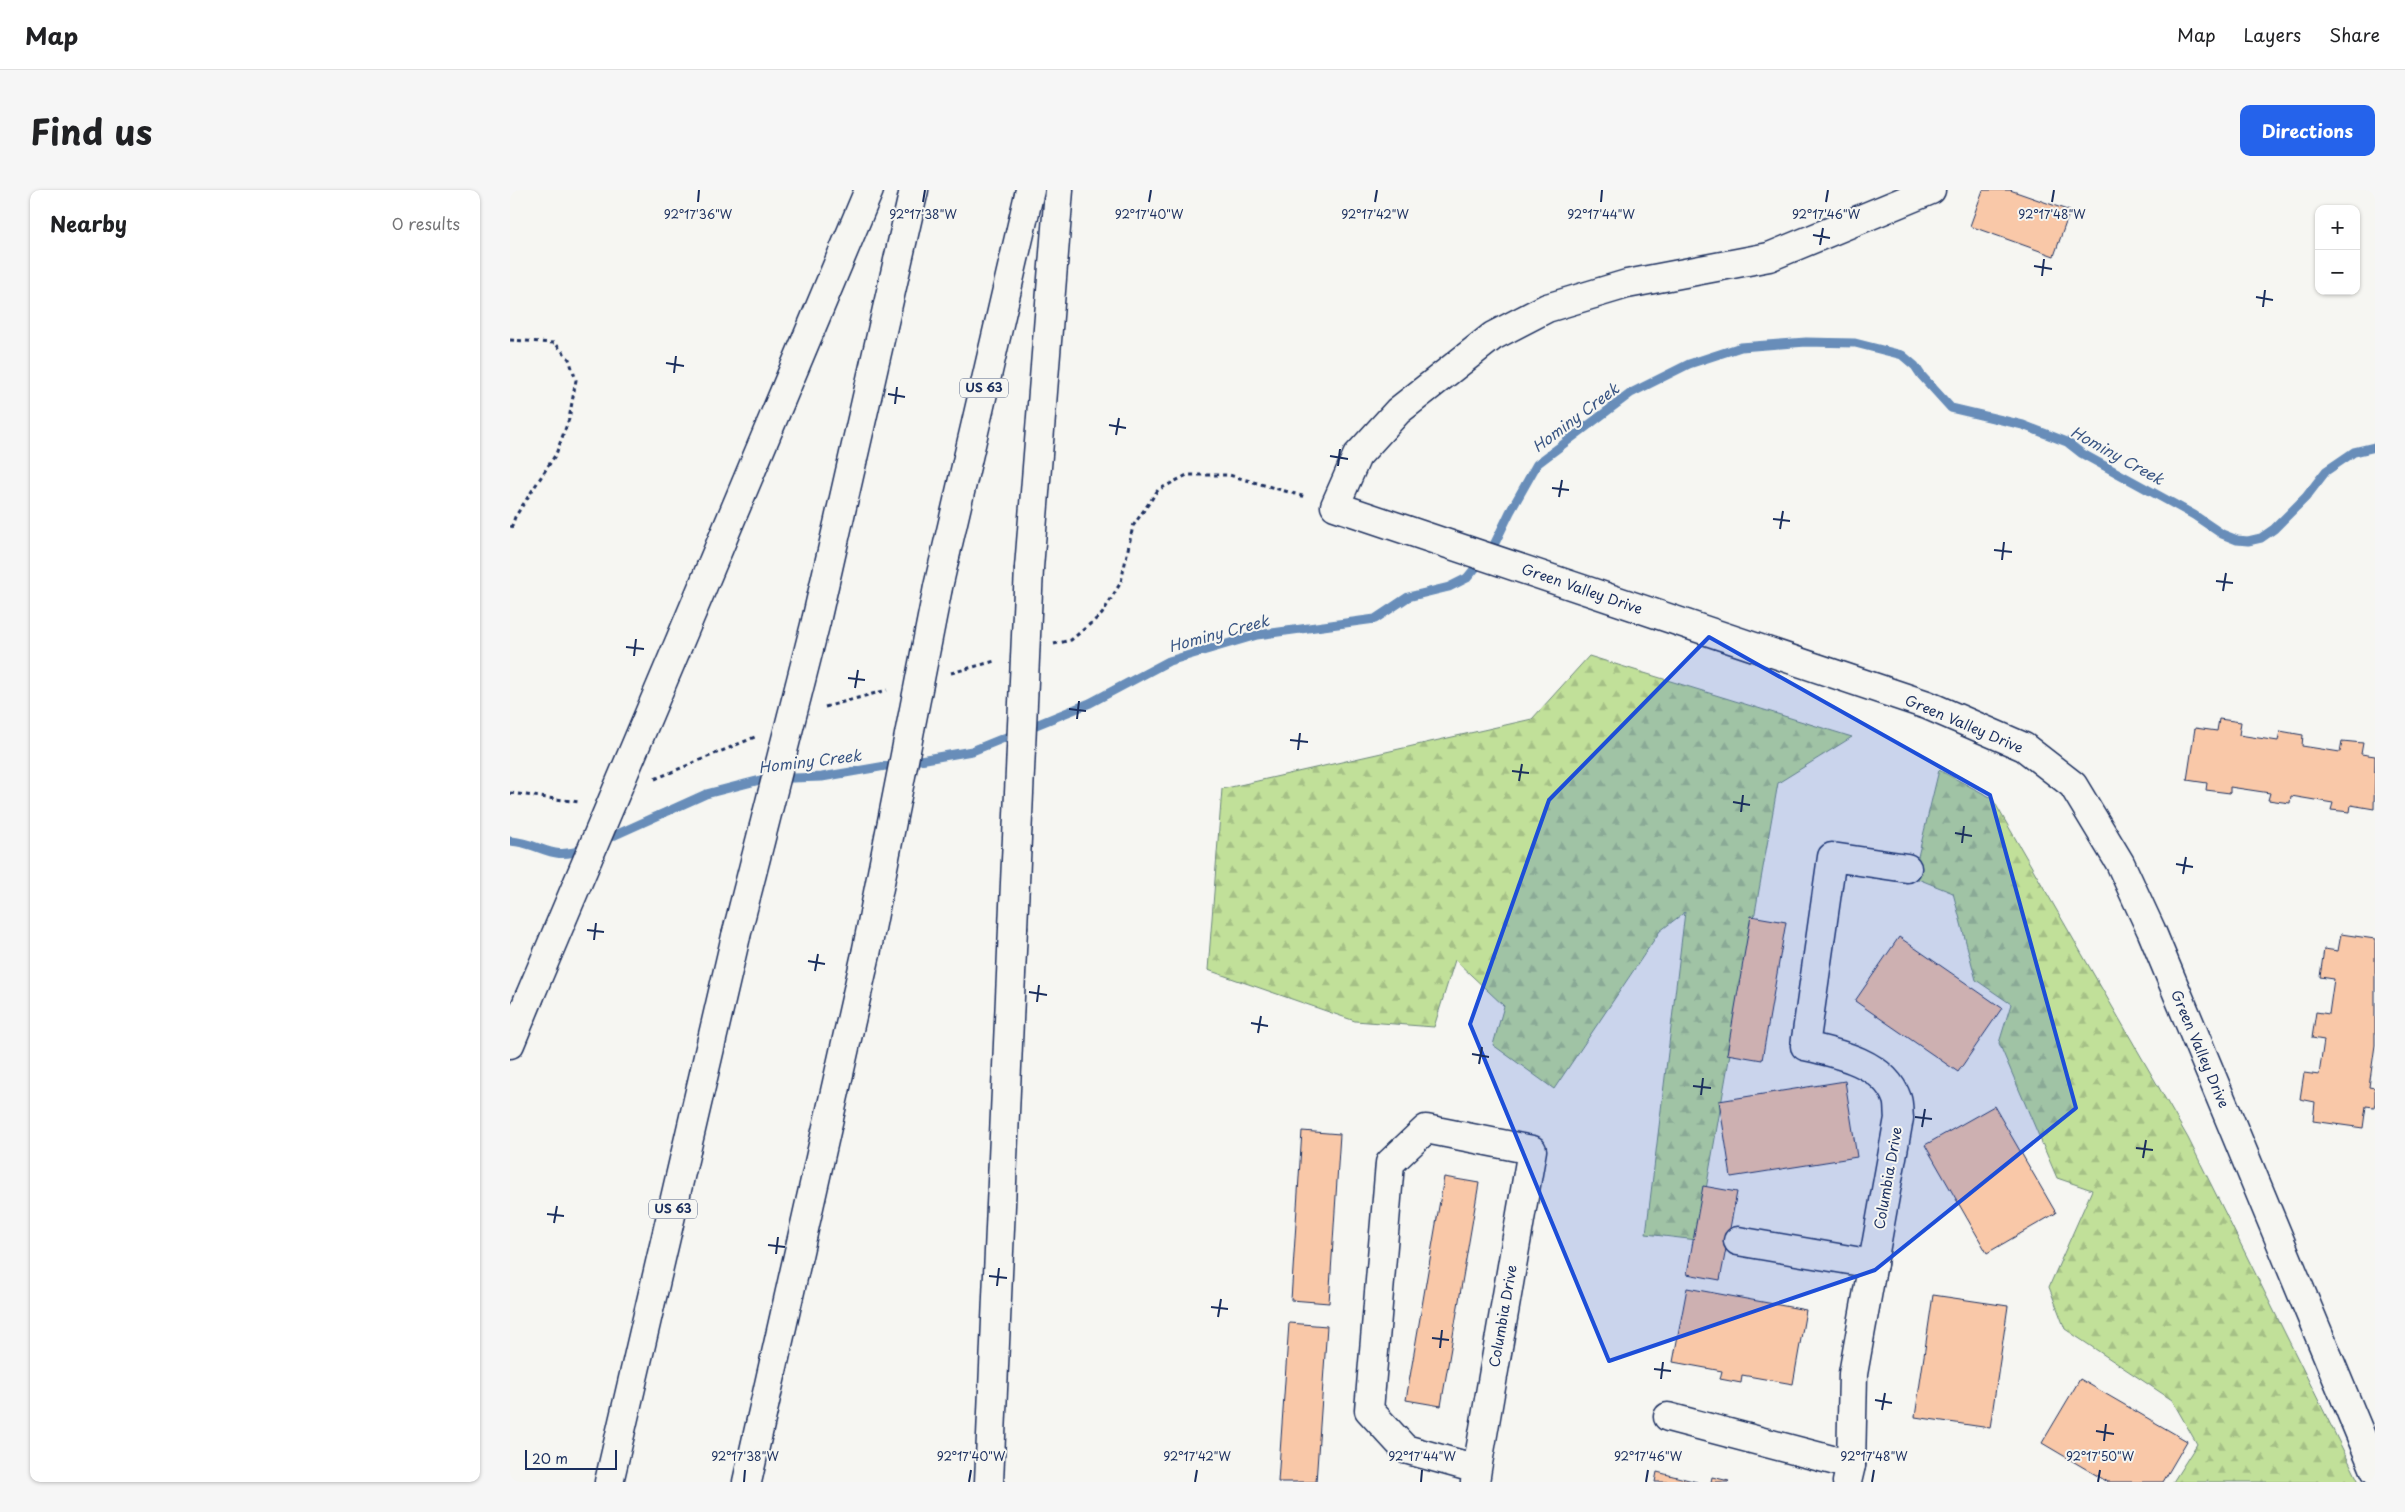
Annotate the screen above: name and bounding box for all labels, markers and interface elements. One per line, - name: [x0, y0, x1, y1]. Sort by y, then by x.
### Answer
- text: Map: [25, 17, 78, 53]
- text: Map: [2177, 21, 2216, 48]
- text: Layers: [2244, 21, 2301, 48]
- text: Share: [2329, 21, 2380, 48]
- text: Find us: [30, 104, 152, 157]
- button: Directions: [2240, 105, 2375, 156]
- text: 92°17'36"W: [664, 205, 733, 223]
- text: 92°17'38"W: [889, 205, 958, 223]
- text: 92°17'40"W: [1115, 205, 1184, 223]
- text: 92°17'42"W: [1341, 205, 1410, 223]
- text: 92°17'44"W: [1567, 205, 1636, 223]
- text: 92°17'46"W: [1792, 205, 1861, 223]
- text: 92°17'48"W: [2018, 205, 2086, 223]
- map controls: [2315, 205, 2360, 295]
- button: +: [2315, 205, 2360, 250]
- text: Nearby: [50, 207, 127, 239]
- text: 0 results: [392, 211, 460, 235]
- button: −: [2315, 250, 2360, 295]
- water label: Hominy Creek: [1527, 376, 1624, 457]
- road number: US 63: [960, 378, 1008, 398]
- water label: Hominy Creek: [2067, 420, 2169, 490]
- street label: Green Valley Drive: [1519, 558, 1645, 619]
- water label: Hominy Creek: [1166, 608, 1272, 657]
- street label: Green Valley Drive: [1902, 689, 2027, 758]
- water label: Hominy Creek: [757, 743, 863, 778]
- street label: Green Valley Drive: [2166, 986, 2235, 1111]
- street label: Columbia Drive: [1868, 1125, 1907, 1231]
- road number: US 63: [649, 1200, 697, 1218]
- street label: Columbia Drive: [1483, 1263, 1522, 1369]
- scale bar: [525, 1447, 618, 1470]
- text: 92°17'38"W: [711, 1447, 780, 1465]
- text: 92°17'40"W: [937, 1447, 1006, 1465]
- text: 92°17'42"W: [1163, 1447, 1232, 1465]
- text: 92°17'44"W: [1388, 1447, 1457, 1465]
- text: 92°17'46"W: [1614, 1447, 1683, 1465]
- text: 92°17'48"W: [1840, 1447, 1908, 1465]
- text: 92°17'50"W: [2066, 1447, 2135, 1465]
- text: 20 m: [532, 1448, 568, 1469]

